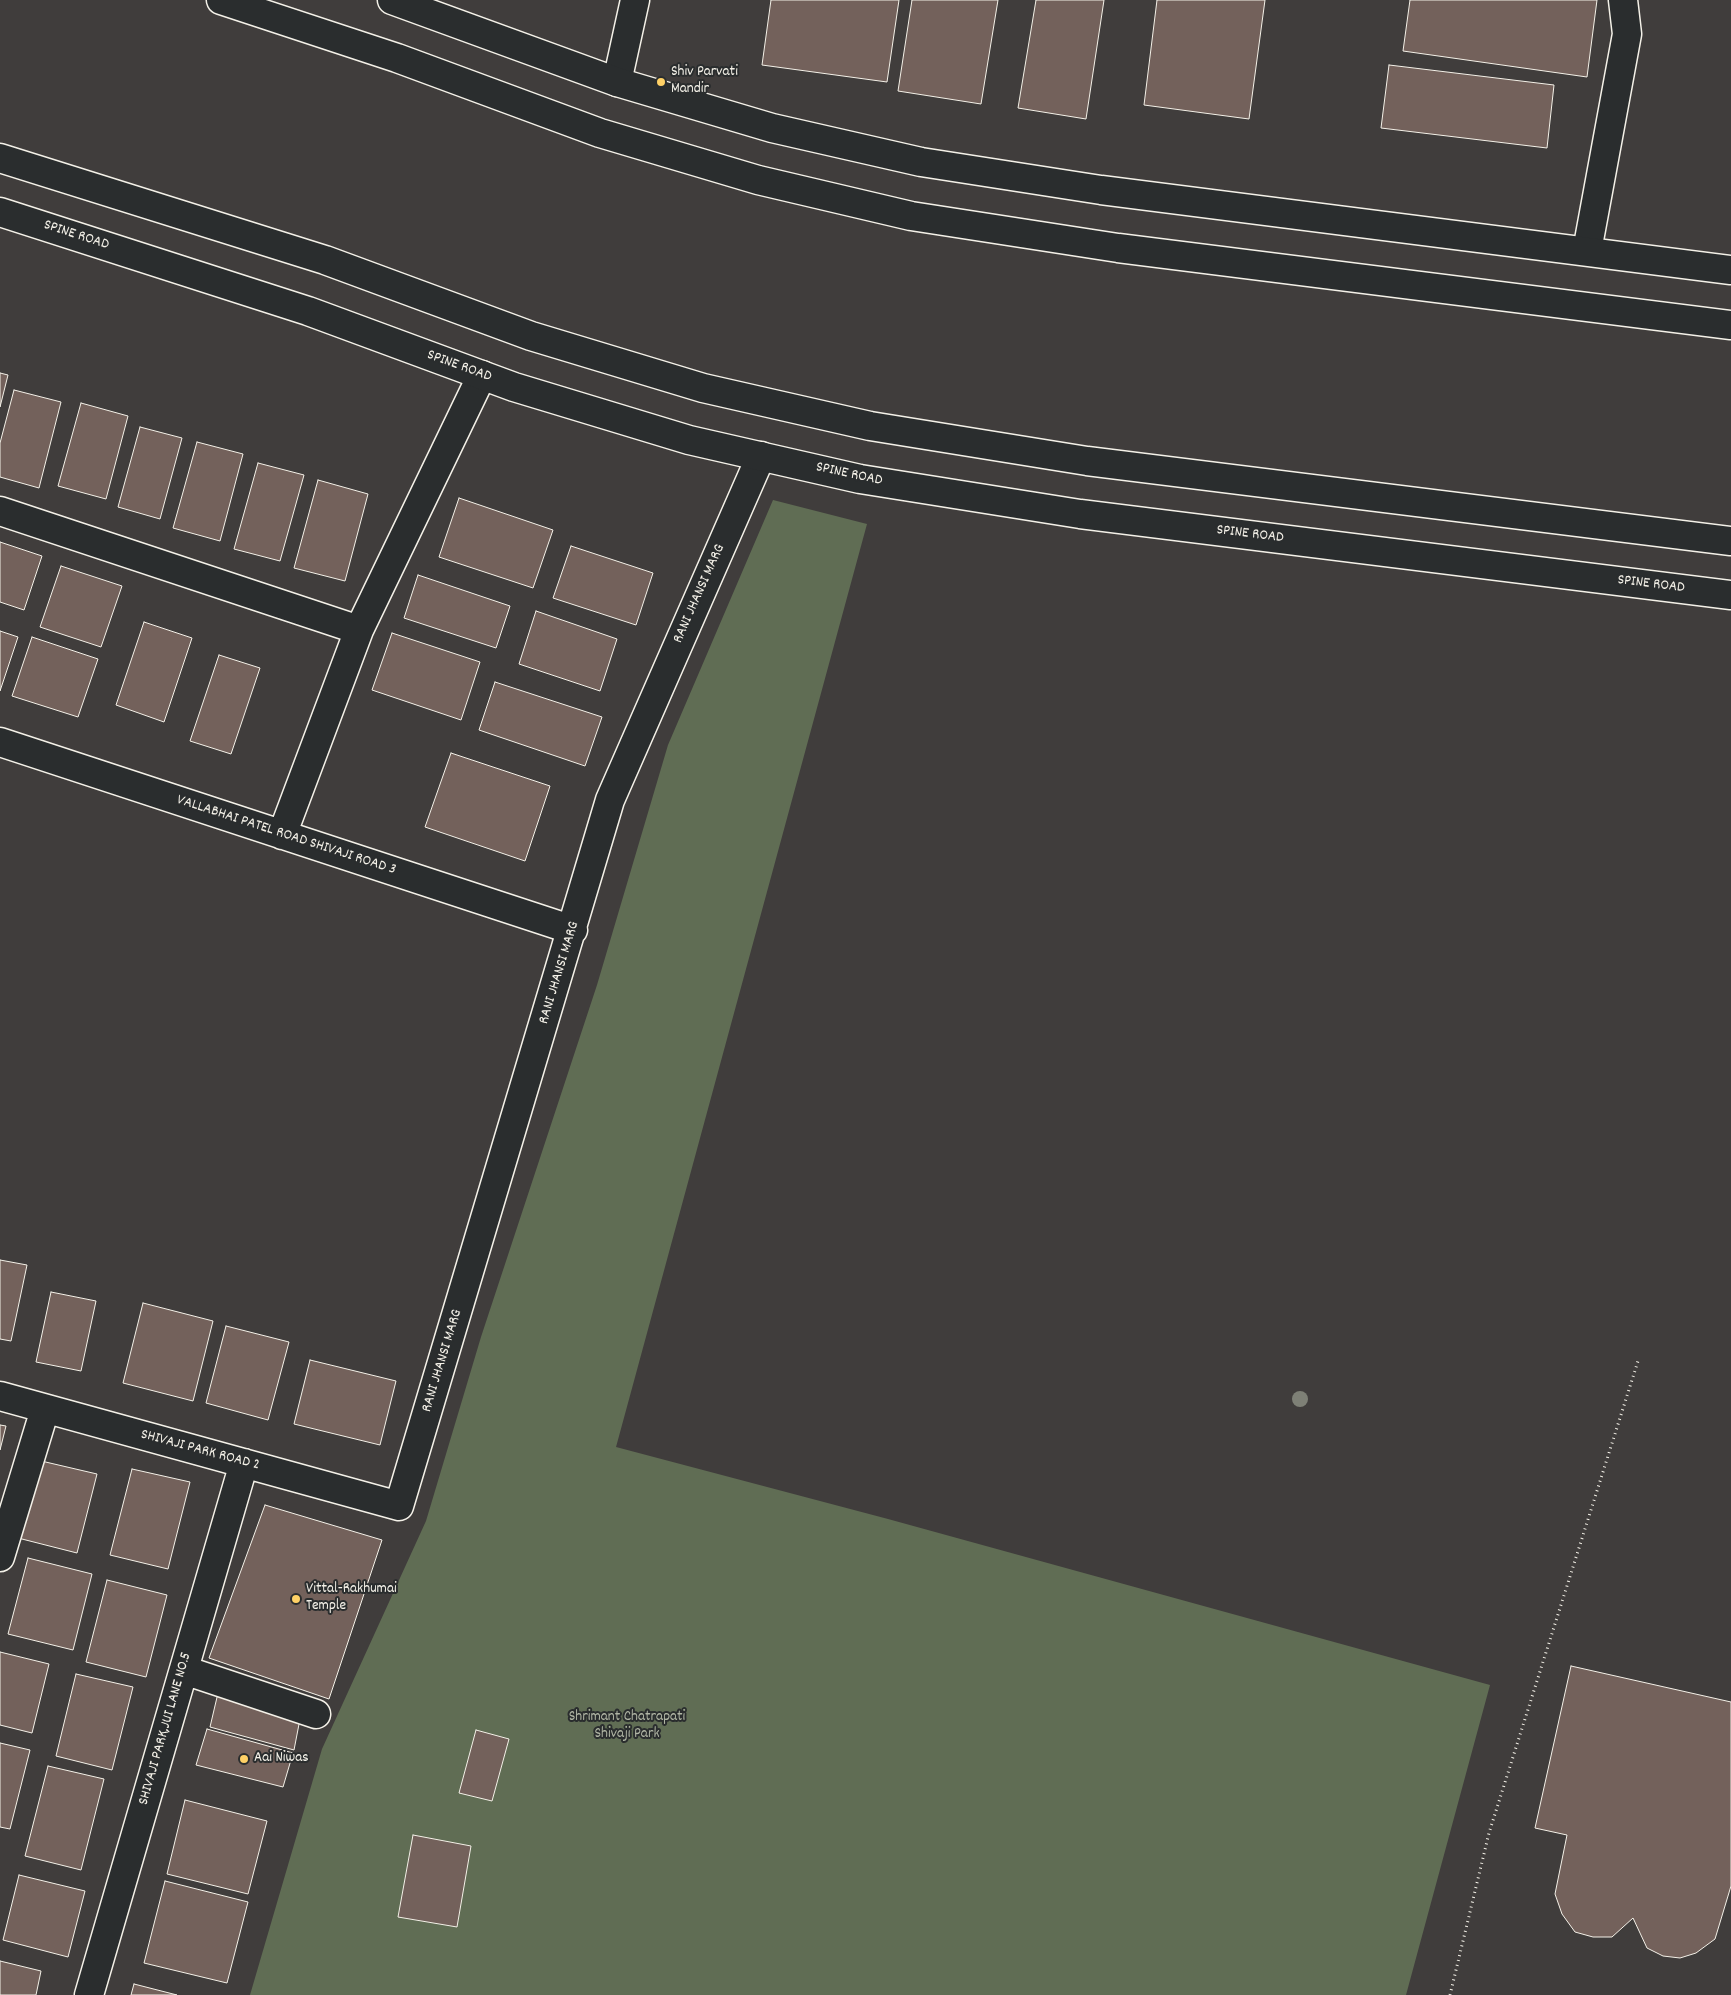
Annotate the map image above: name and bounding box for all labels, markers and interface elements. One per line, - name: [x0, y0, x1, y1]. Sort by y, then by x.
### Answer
- place label: Shiv Parvati Mandir: [671, 64, 738, 99]
- marker: Shiv Parvati Mandir: [655, 76, 667, 88]
- street label: SPINE ROAD: [41, 217, 111, 255]
- street label: SPINE ROAD: [424, 347, 494, 387]
- street label: SPINE ROAD: [814, 459, 884, 491]
- street label: SPINE ROAD: [1215, 522, 1285, 548]
- street label: RANI JHANSI MARG: [670, 542, 730, 646]
- street label: SPINE ROAD: [1616, 572, 1686, 598]
- street label: VALLABHAI PATEL ROAD SHIVAJI ROAD 3: [174, 792, 398, 880]
- street label: RANI JHANSI MARG: [536, 920, 584, 1026]
- street label: RANI JHANSI MARG: [419, 1308, 467, 1414]
- street label: SHIVAJI PARK ROAD 2: [139, 1426, 261, 1476]
- place label: Vittal-Rakhumai Temple: [306, 1581, 397, 1616]
- marker: Vittal-Rakhumai Temple: [290, 1593, 302, 1605]
- street label: SHIVAJI PARK,JUI LANE NO.5: [136, 1650, 196, 1808]
- park label: Shrimant Chatrapati Shivaji Park: [569, 1709, 685, 1744]
- place label: Aai Niwas: [254, 1750, 309, 1768]
- marker: Aai Niwas: [238, 1753, 250, 1765]

